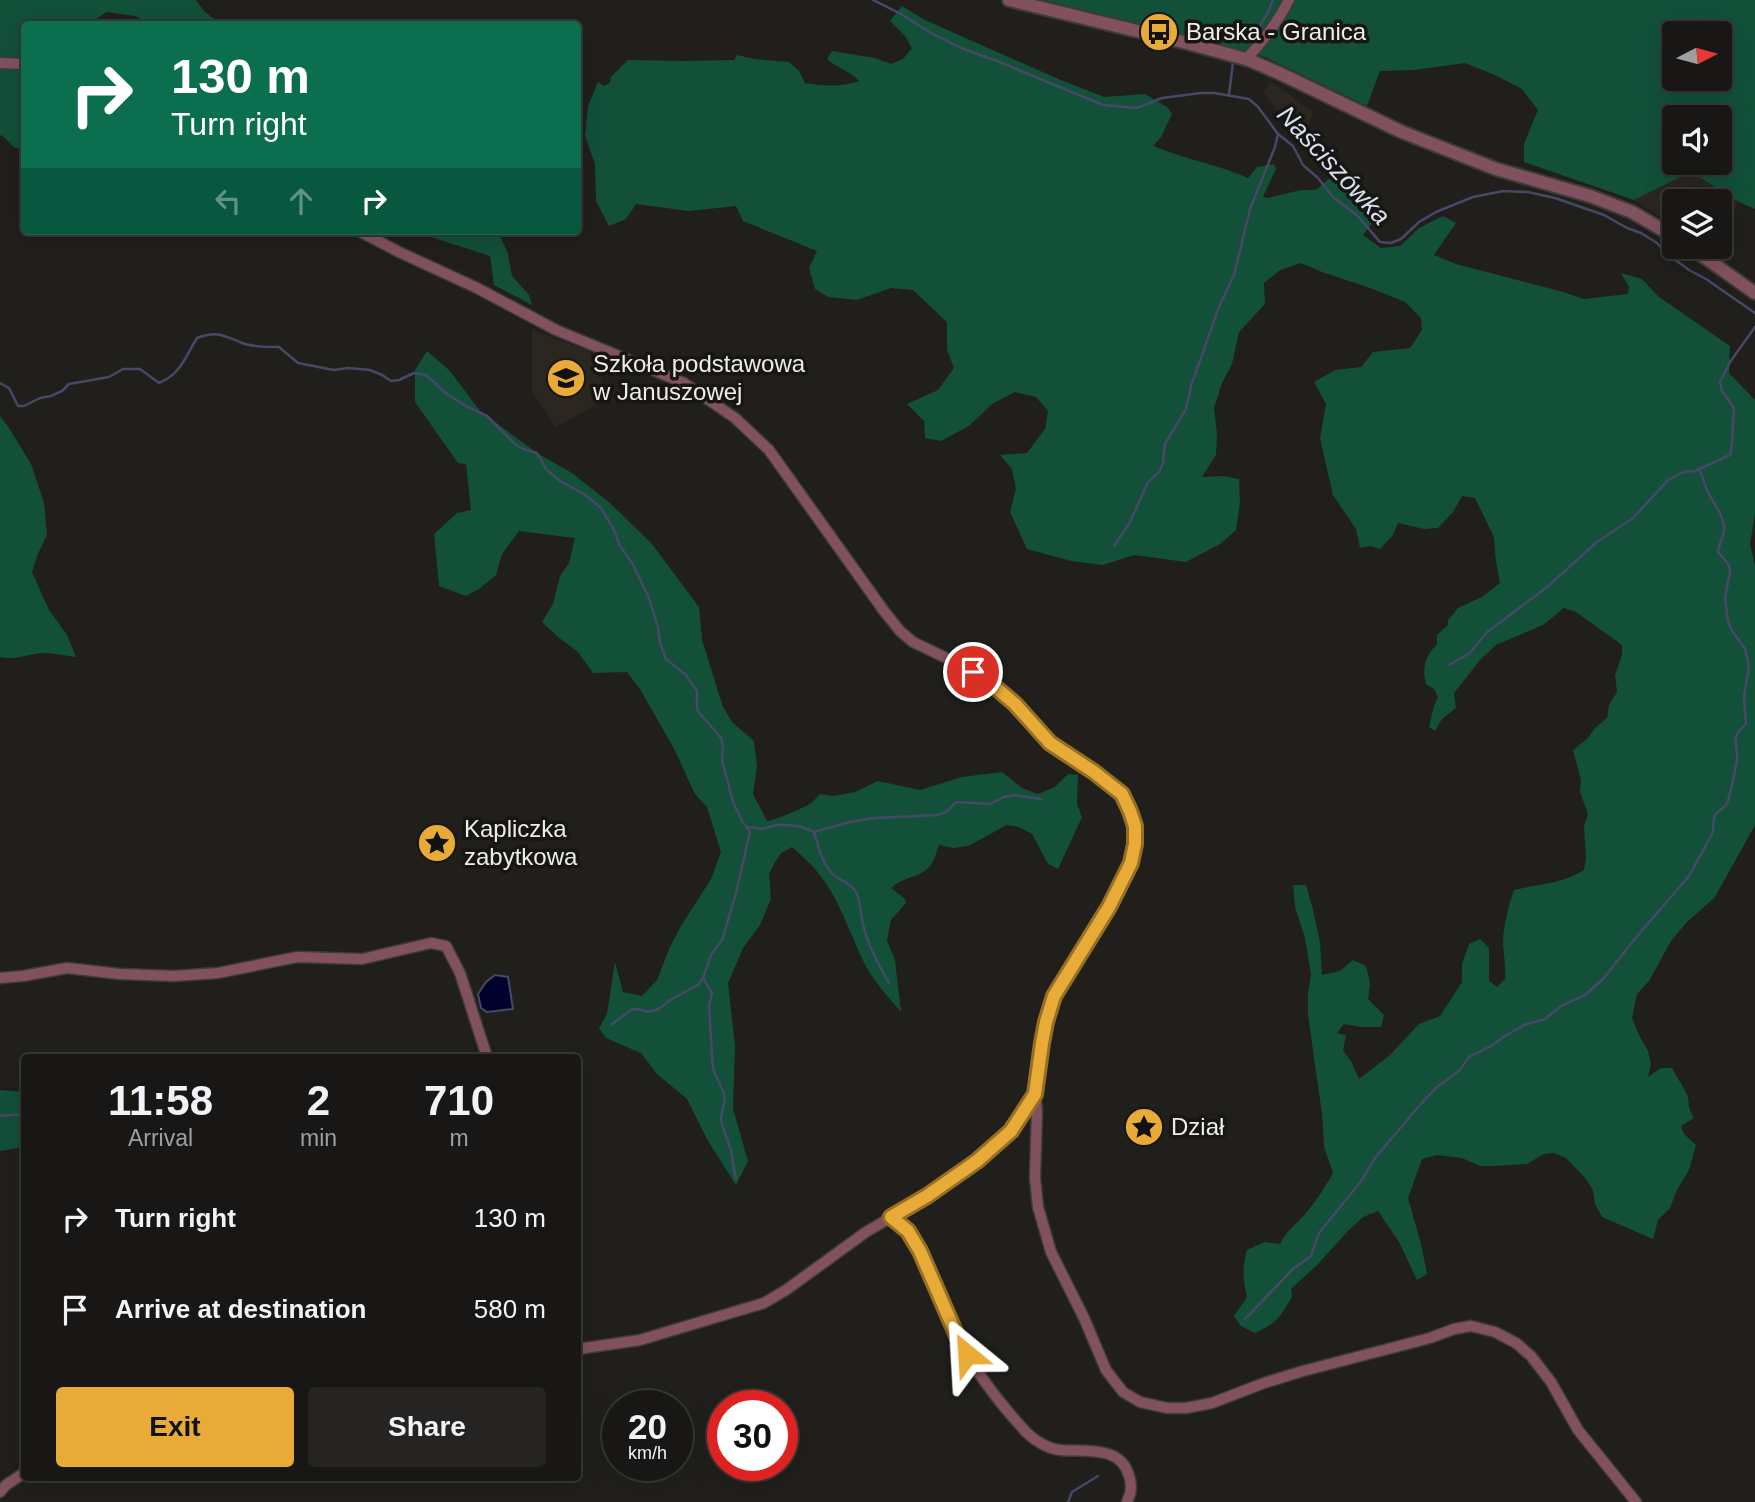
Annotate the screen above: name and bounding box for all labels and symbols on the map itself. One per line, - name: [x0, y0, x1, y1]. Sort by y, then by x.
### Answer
- bus stop icon: Barska - Granica: [1138, 11, 1180, 53]
- place label: Barska - Granica: [1186, 18, 1367, 45]
- north arrow: [1662, 21, 1732, 91]
- water label: Naściszówka: [1271, 99, 1397, 231]
- place label: Szkoła podstawowa w Januszowej: [592, 350, 806, 405]
- school or university icon: Szkoła podstawowa w Januszowej: [545, 357, 587, 399]
- pin: [943, 642, 1003, 702]
- place label: Kapliczka zabytkowa: [464, 815, 578, 870]
- place icon: Kapliczka zabytkowa: [416, 822, 458, 864]
- place icon: Dział: [1123, 1106, 1165, 1148]
- place label: Dział: [1171, 1113, 1225, 1140]
- position arrow: [930, 1317, 1004, 1391]
- speed limit sign: 30: [707, 1390, 798, 1481]

